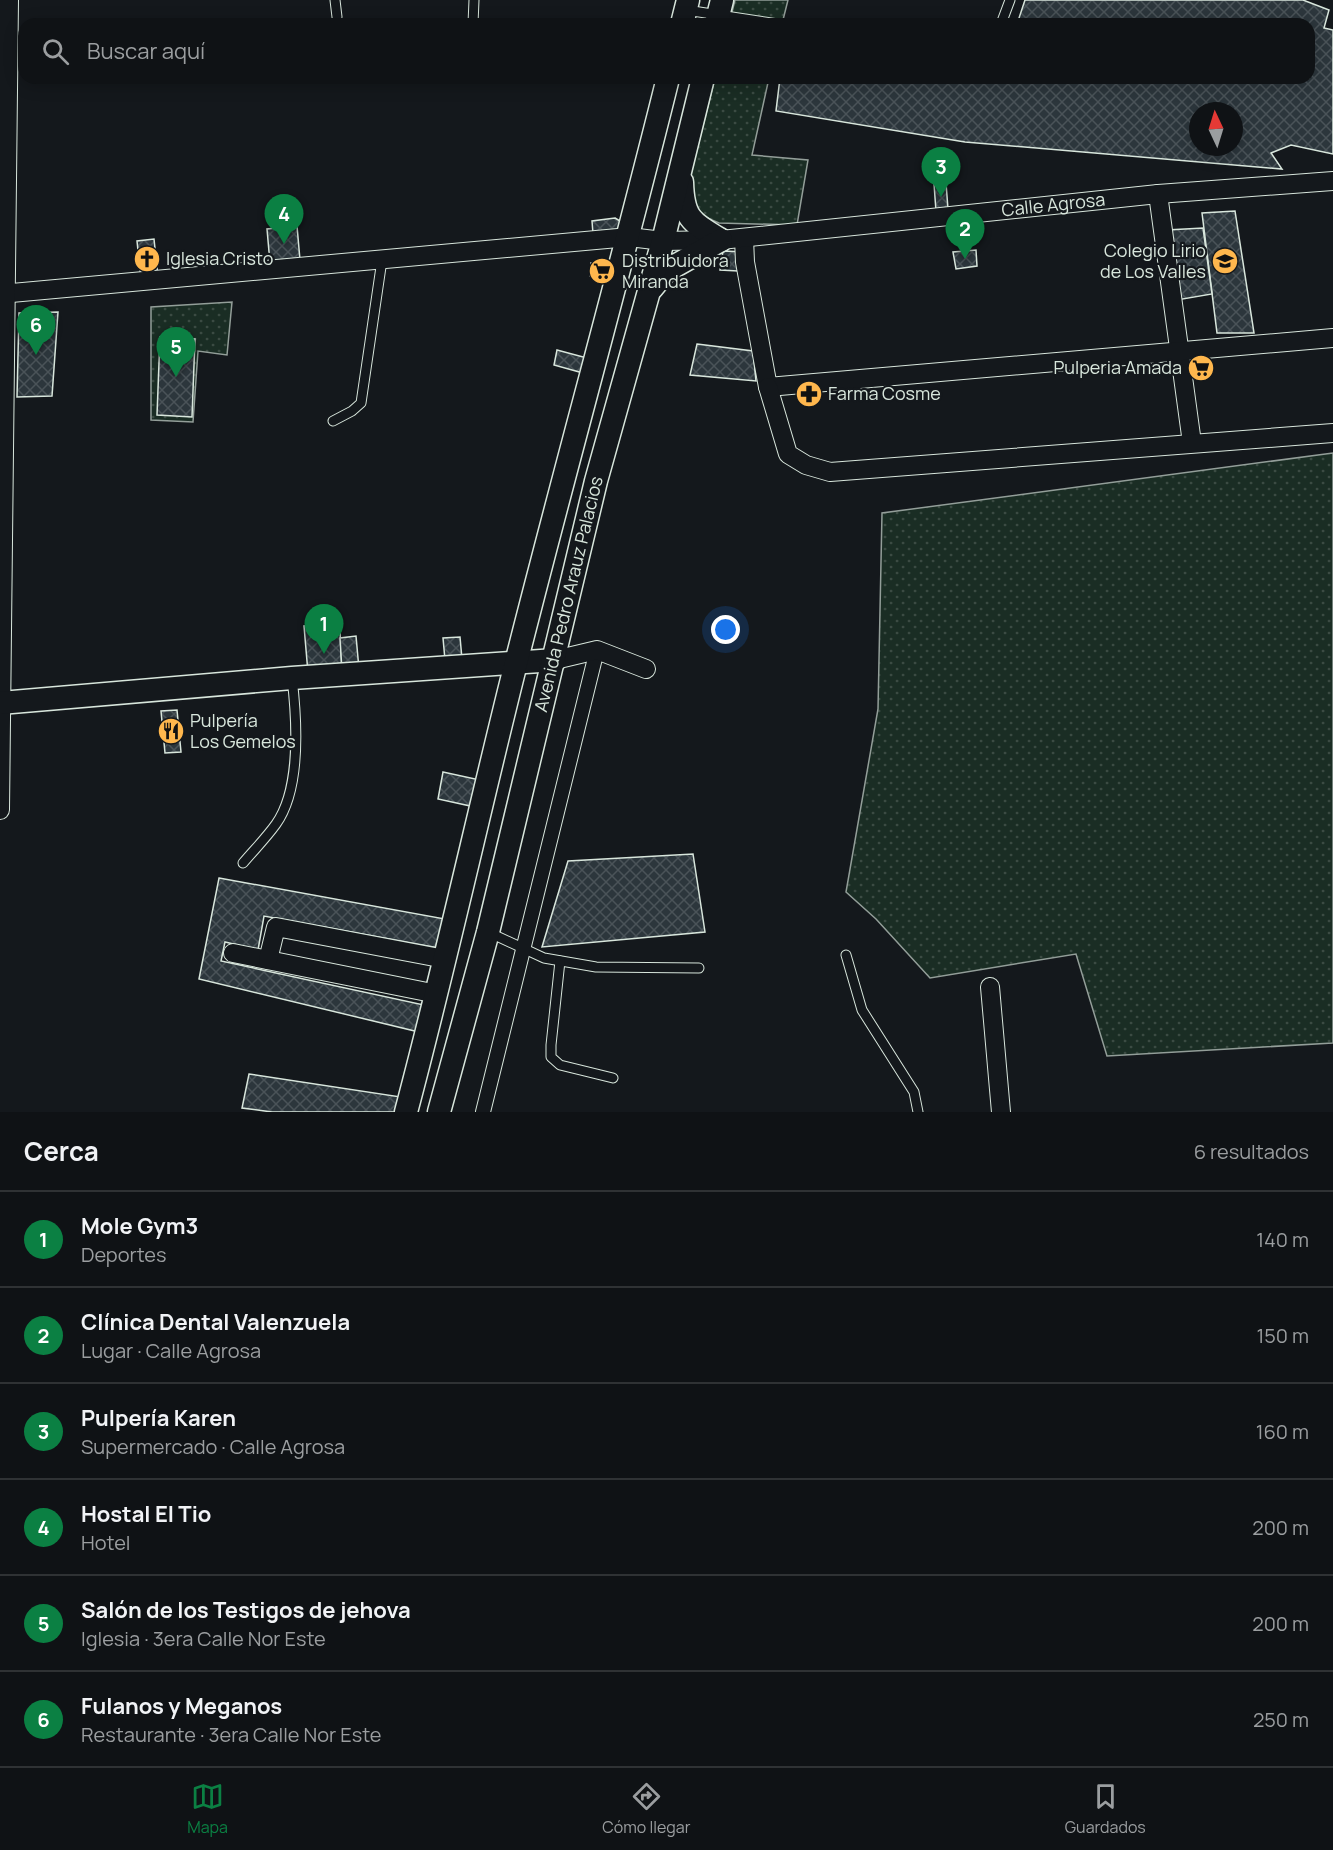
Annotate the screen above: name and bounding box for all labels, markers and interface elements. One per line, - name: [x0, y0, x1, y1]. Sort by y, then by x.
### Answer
- search box: [18, 18, 1315, 84]
- icon: search: [39, 35, 72, 68]
- text: Buscar aquí: [87, 36, 205, 66]
- north arrow: [1189, 102, 1243, 156]
- pin: 3: [922, 148, 960, 197]
- street label: Calle Agrosa: [1000, 187, 1106, 221]
- pin: 4: [264, 194, 304, 244]
- pin: 2: [946, 210, 984, 259]
- place label: Colegio Lirio de Los Valles: [1100, 238, 1206, 283]
- church icon: Iglesia Cristo: [132, 244, 162, 274]
- place label: Iglesia Cristo: [166, 246, 273, 270]
- school or university icon: Colegio Lirio de Los Valles: [1210, 246, 1240, 276]
- place label: Distribuidora Miranda: [622, 248, 729, 293]
- supermarket icon: Distribuidora Miranda: [587, 256, 617, 286]
- pin: 6: [16, 306, 56, 355]
- pin: 5: [156, 328, 195, 377]
- supermarket icon: Pulperia Amada: [1186, 353, 1216, 383]
- place label: Pulperia Amada: [1053, 355, 1182, 379]
- pharmacy icon: Farma Cosme: [794, 379, 824, 409]
- place label: Farma Cosme: [828, 381, 941, 405]
- street label: Avenida Pedro Arauz Palacios: [528, 474, 608, 714]
- pin: 1: [304, 604, 344, 654]
- your location: [711, 615, 740, 644]
- place label: Pulpería Los Gemelos: [190, 708, 296, 753]
- restaurant icon: Pulpería Los Gemelos: [156, 716, 186, 746]
- text: Cerca: [24, 1133, 99, 1169]
- text: 6 resultados: [1194, 1138, 1309, 1165]
- text: Mole Gym3: [81, 1211, 198, 1241]
- text: 1: [39, 1226, 48, 1253]
- text: 140 m: [1256, 1226, 1309, 1253]
- text: Deportes: [81, 1241, 167, 1268]
- text: Clínica Dental Valenzuela: [81, 1307, 350, 1337]
- text: 2: [38, 1322, 49, 1349]
- text: 150 m: [1256, 1322, 1309, 1349]
- text: Lugar · Calle Agrosa: [81, 1337, 261, 1364]
- text: Pulpería Karen: [81, 1403, 236, 1433]
- text: 3: [38, 1418, 49, 1445]
- text: 160 m: [1256, 1418, 1309, 1445]
- text: Supermercado · Calle Agrosa: [81, 1433, 345, 1460]
- text: Hostal El Tio: [81, 1499, 211, 1529]
- text: 4: [37, 1514, 50, 1541]
- text: 200 m: [1252, 1514, 1309, 1541]
- text: Hotel: [81, 1529, 131, 1556]
- text: Salón de los Testigos de jehova: [81, 1595, 411, 1625]
- text: 5: [38, 1610, 49, 1637]
- text: 200 m: [1252, 1610, 1309, 1637]
- text: Iglesia · 3era Calle Nor Este: [81, 1625, 326, 1652]
- text: Fulanos y Meganos: [81, 1691, 282, 1721]
- text: 6: [37, 1706, 50, 1733]
- text: 250 m: [1253, 1706, 1309, 1733]
- text: Restaurante · 3era Calle Nor Este: [81, 1721, 381, 1748]
- tab: Mapa: [187, 1780, 228, 1838]
- tab: Cómo llegar: [602, 1780, 690, 1838]
- tab: Guardados: [1065, 1780, 1146, 1838]

